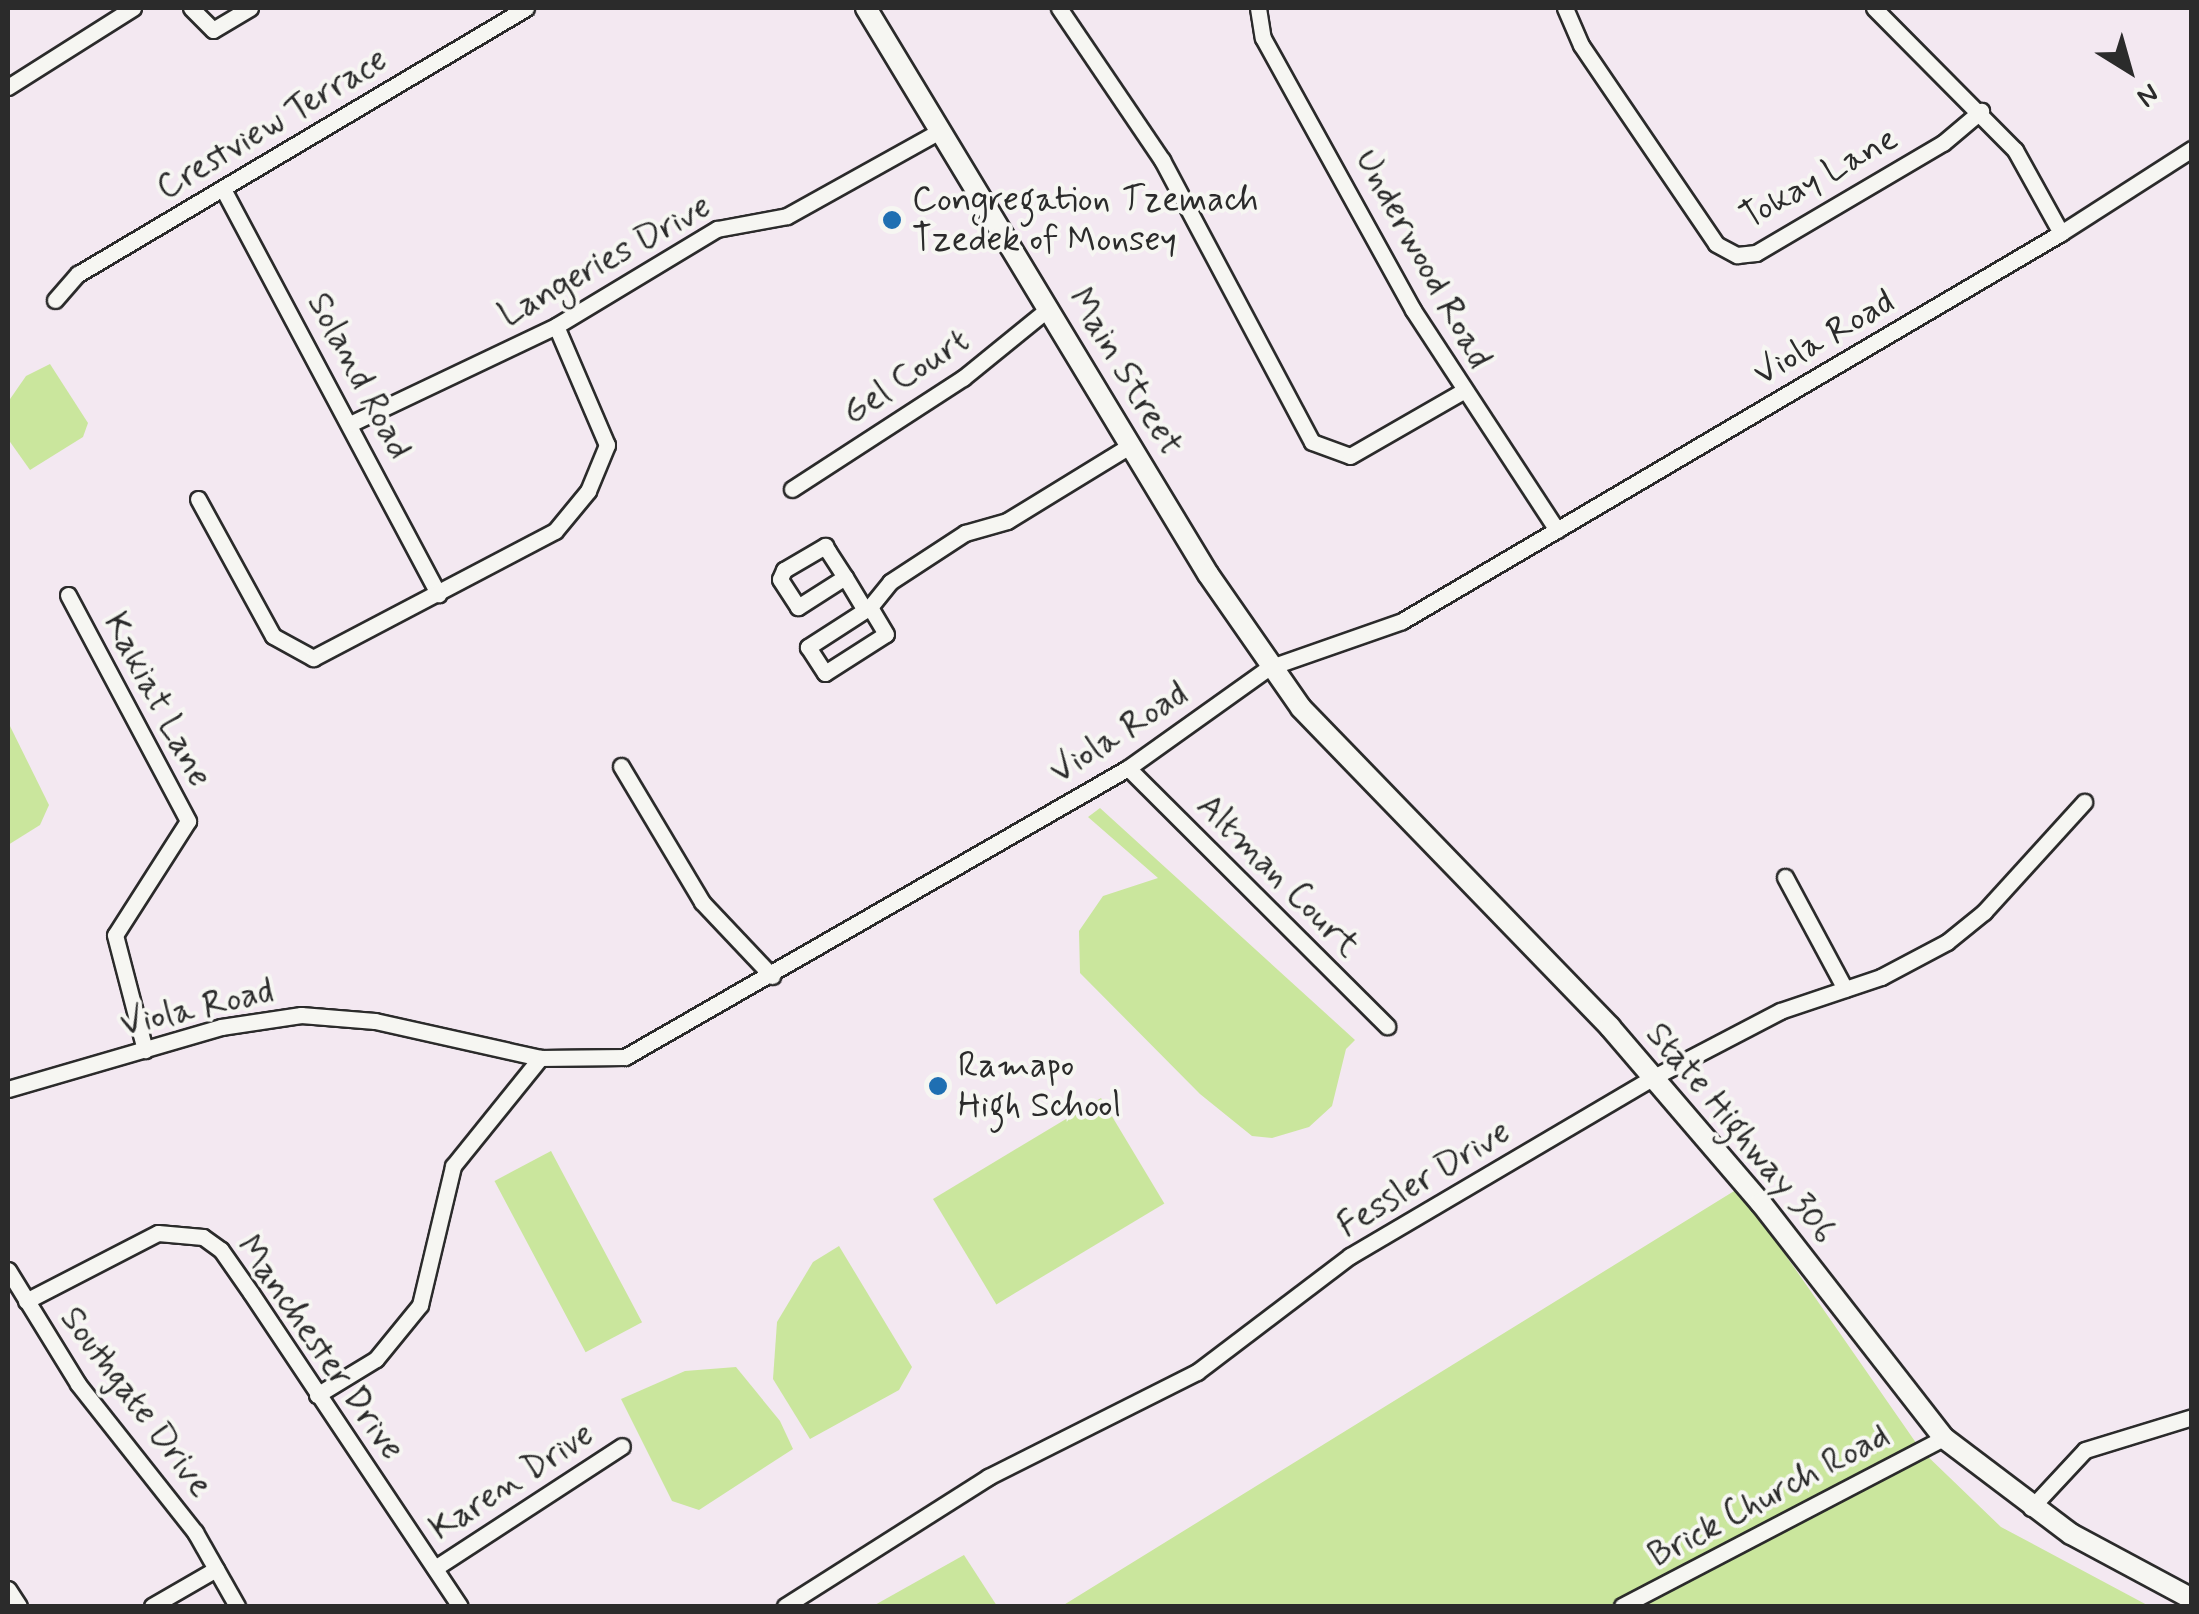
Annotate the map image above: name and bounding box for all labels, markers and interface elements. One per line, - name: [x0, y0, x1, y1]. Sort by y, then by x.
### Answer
- north arrow: [2079, 20, 2179, 120]
- street label: Crestview Terrace: [150, 39, 394, 209]
- text: N: [2129, 74, 2166, 115]
- street label: Tokay Lane: [1735, 119, 1903, 237]
- street label: Underwood Road: [1347, 144, 1499, 374]
- place label: Congregation Tzemach Tzedek of Monsey: [912, 179, 1266, 261]
- street label: Langeries Drive: [493, 186, 717, 336]
- marker: Congregation Tzemach Tzedek of Monsey: [881, 209, 903, 231]
- street label: Main Street: [1059, 281, 1191, 463]
- street label: Viola Road: [1747, 281, 1901, 395]
- street label: Soland Road: [298, 285, 420, 467]
- street label: Gel Court: [835, 320, 977, 434]
- street label: Kakiat Lane: [94, 606, 220, 794]
- street label: Viola Road: [1043, 673, 1195, 793]
- street label: Altman Court: [1189, 787, 1367, 965]
- street label: Viola Road: [117, 970, 277, 1046]
- street label: State Highway 306: [1637, 1015, 1845, 1251]
- place label: Ramapo High School: [958, 1045, 1121, 1127]
- marker: Ramapo High School: [927, 1075, 949, 1097]
- street label: Fessler Drive: [1331, 1112, 1517, 1246]
- street label: Manchester Drive: [228, 1228, 412, 1468]
- street label: Southgate Drive: [52, 1300, 220, 1504]
- street label: Brick Church Road: [1637, 1413, 1901, 1579]
- street label: Karen Drive: [422, 1414, 602, 1550]

